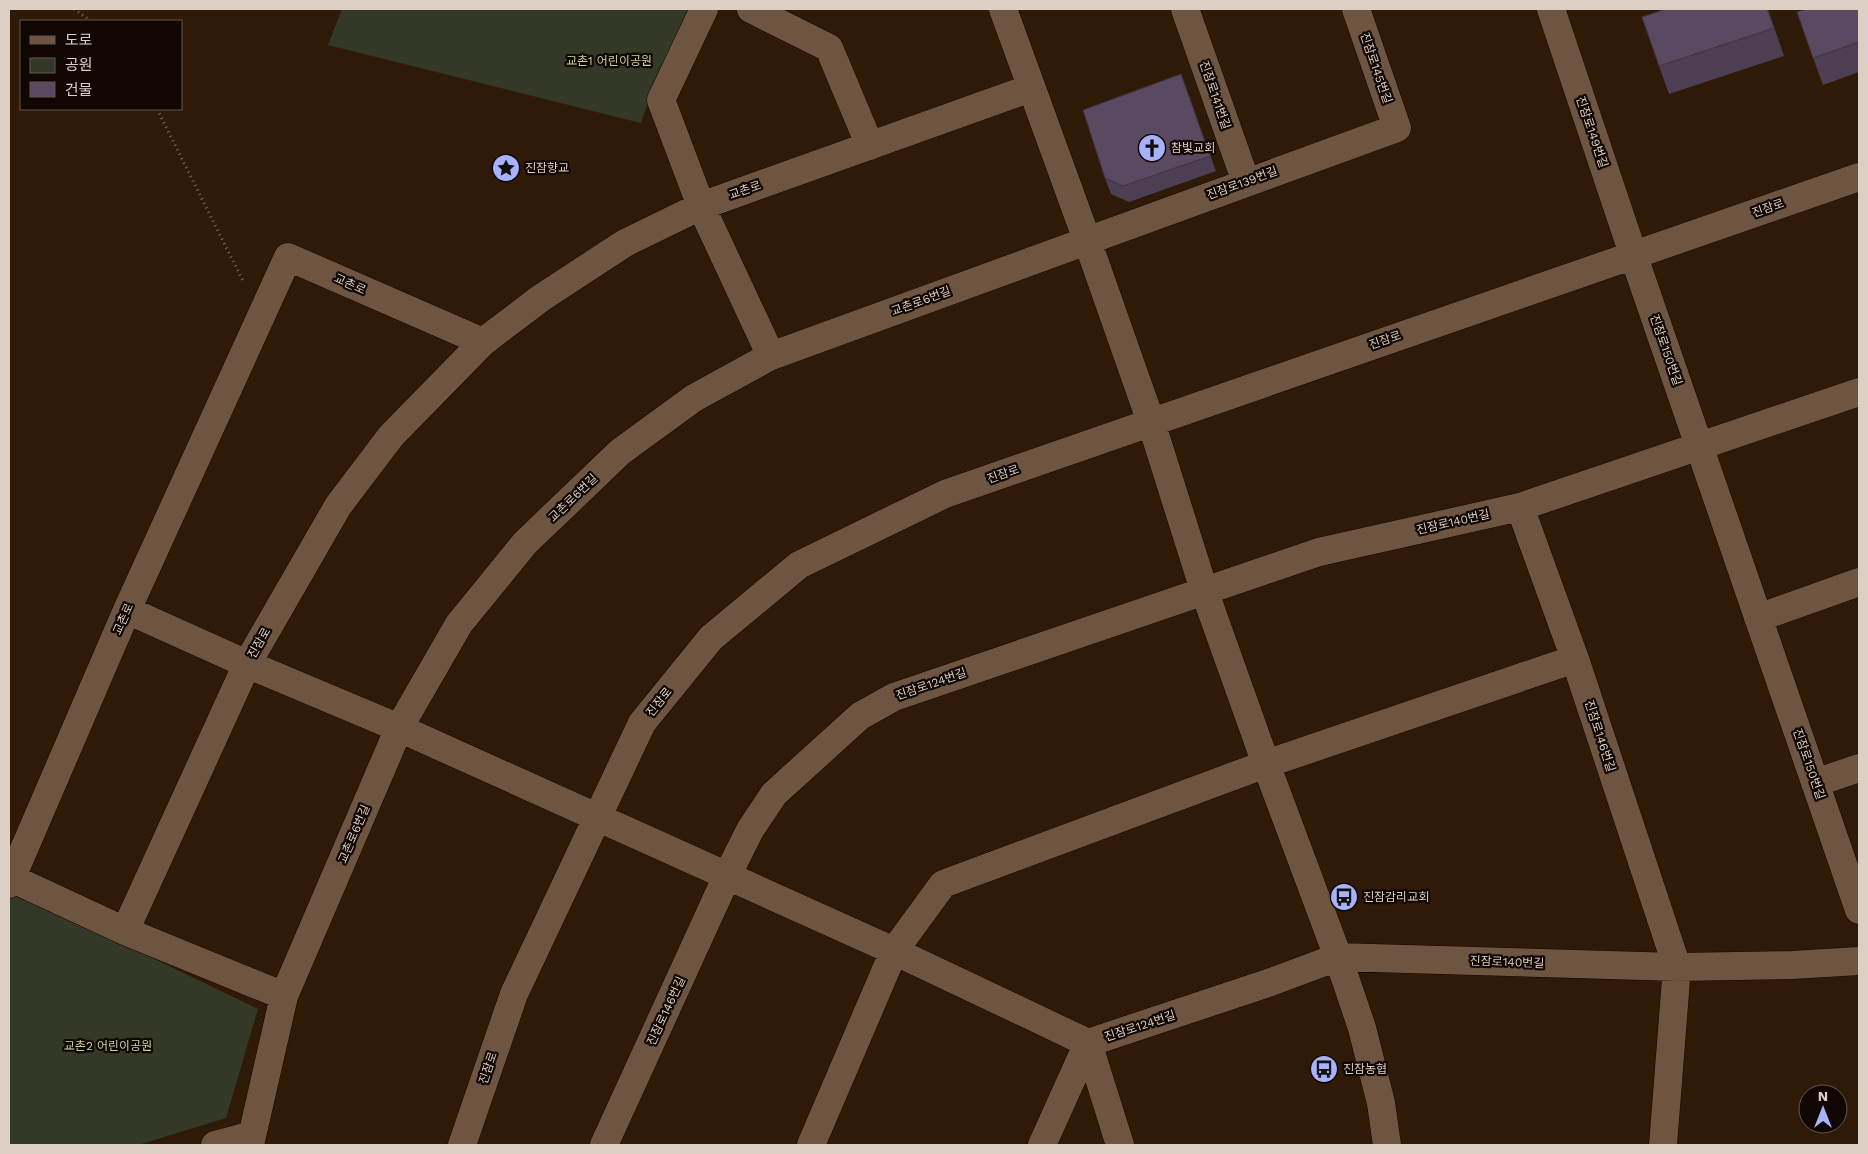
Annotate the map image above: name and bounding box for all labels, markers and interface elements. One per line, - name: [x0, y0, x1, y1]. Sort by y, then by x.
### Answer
- legend: [20, 20, 182, 110]
- text: 도로: [65, 31, 93, 49]
- street label: 진잠로145번길: [1357, 31, 1395, 105]
- park label: 교촌1 어린이공원: [566, 54, 652, 68]
- text: 공원: [65, 56, 93, 74]
- street label: 진잠로141번길: [1197, 59, 1233, 131]
- text: 건물: [65, 81, 93, 99]
- street label: 진잠로149번길: [1573, 94, 1611, 170]
- church icon: 참빛교회: [1137, 133, 1167, 163]
- place label: 참빛교회: [1171, 141, 1215, 155]
- place icon: 진잠향교: [491, 153, 521, 183]
- place label: 진잠향교: [525, 161, 569, 175]
- street label: 진잠로139번길: [1205, 164, 1279, 202]
- street label: 교촌로: [727, 178, 763, 202]
- street label: 진잠로: [1750, 196, 1786, 220]
- street label: 교촌로: [332, 271, 368, 297]
- street label: 교촌로6번길: [889, 284, 953, 318]
- street label: 진잠로150번길: [1647, 313, 1685, 387]
- street label: 진잠로: [1367, 328, 1403, 352]
- street label: 진잠로: [985, 462, 1021, 486]
- street label: 교촌로6번길: [546, 471, 600, 525]
- street label: 진잠로140번길: [1415, 507, 1491, 537]
- street label: 교촌로: [110, 601, 136, 637]
- street label: 진잠로: [245, 625, 273, 661]
- street label: 진잠로124번길: [894, 665, 968, 703]
- street label: 진잠로: [643, 685, 675, 719]
- street label: 진잠로146번길: [1582, 698, 1618, 774]
- street label: 진잠로150번길: [1790, 727, 1828, 801]
- street label: 교촌로6번길: [335, 802, 373, 866]
- bus stop icon: 진잠감리교회: [1329, 882, 1359, 912]
- place label: 진잠감리교회: [1363, 890, 1429, 904]
- street label: 진잠로140번길: [1469, 954, 1545, 970]
- street label: 진잠로146번길: [644, 974, 688, 1048]
- street label: 진잠로124번길: [1103, 1008, 1177, 1044]
- park label: 교촌2 어린이공원: [64, 1039, 152, 1053]
- street label: 진잠로: [476, 1050, 500, 1086]
- bus stop icon: 진잠농협: [1309, 1054, 1339, 1084]
- place label: 진잠농협: [1343, 1062, 1387, 1076]
- north arrow: [1798, 1084, 1848, 1134]
- text: N: [1818, 1088, 1828, 1104]

